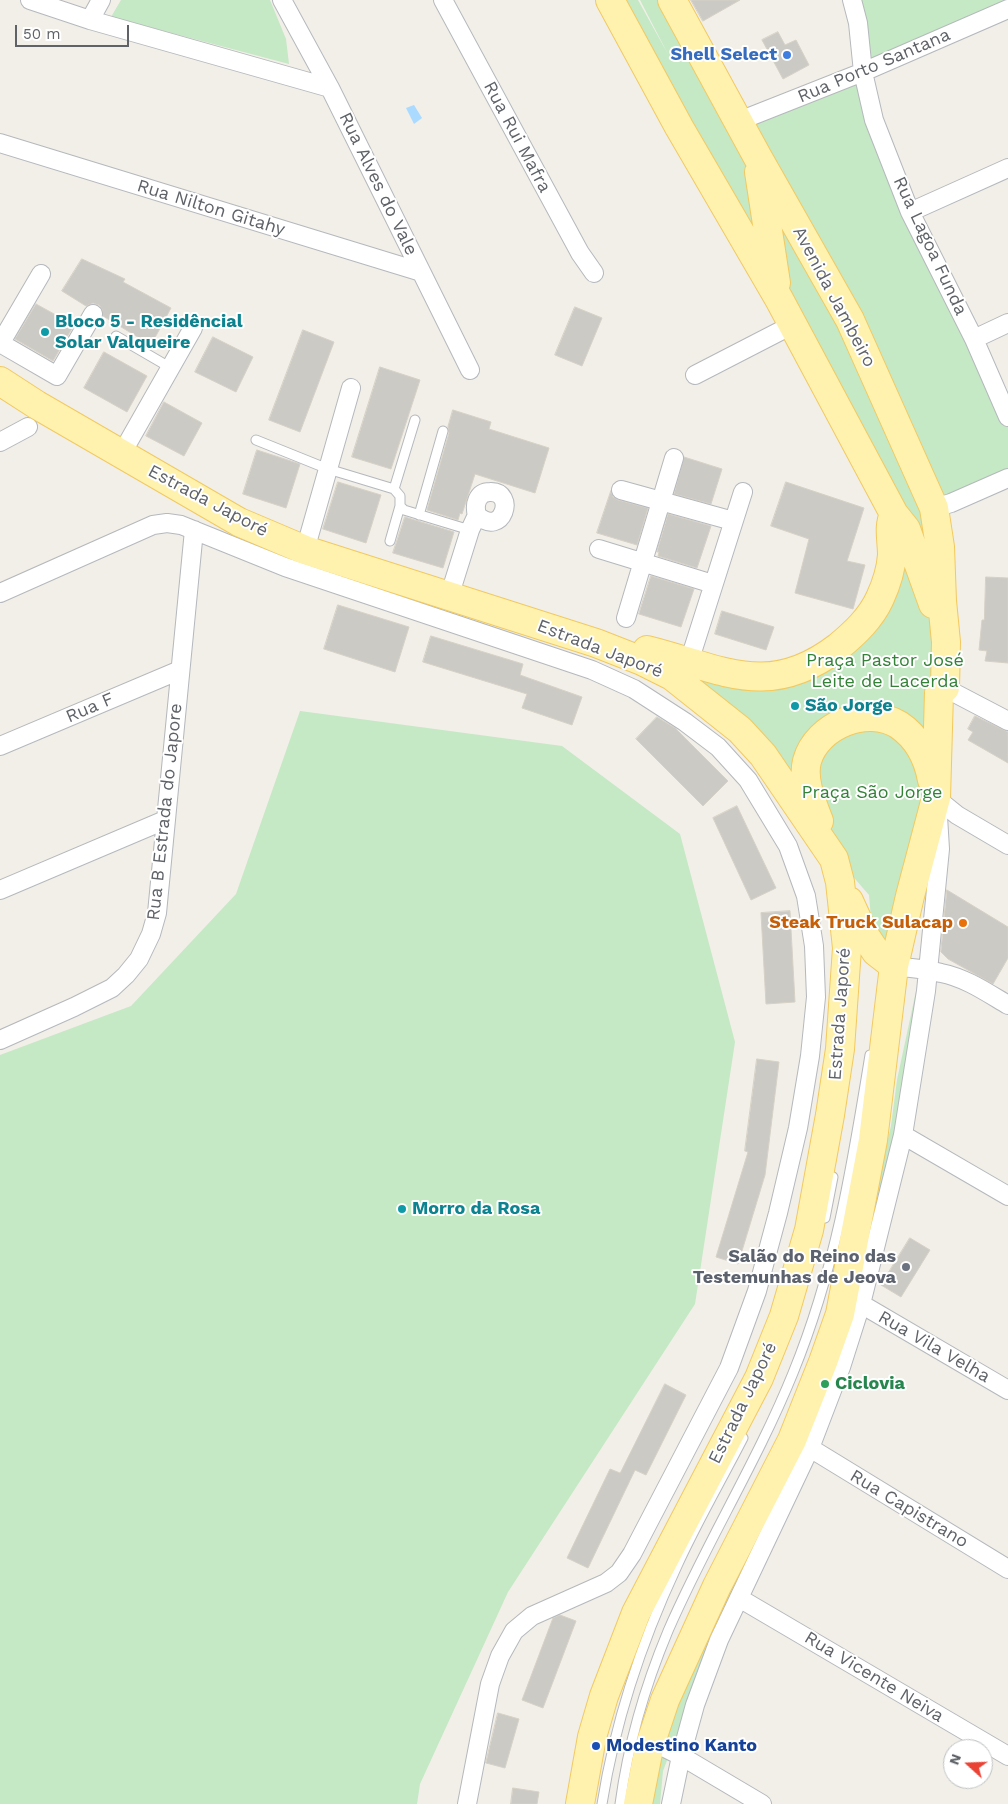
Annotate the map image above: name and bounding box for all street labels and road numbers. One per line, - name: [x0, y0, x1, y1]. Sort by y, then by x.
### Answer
- street label: Rua Porto Santana: [794, 24, 954, 108]
- street label: Rua Rui Mafra: [479, 78, 555, 196]
- street label: Rua Alves do Vale: [334, 109, 422, 259]
- street label: Rua Lagoa Funda: [888, 173, 972, 319]
- street label: Rua Nilton Gitahy: [134, 175, 288, 241]
- street label: Avenida Jambeiro: [788, 223, 880, 371]
- street label: Estrada Japoré: [144, 460, 272, 542]
- street label: Estrada Japoré: [534, 615, 666, 683]
- street label: Rua F: [63, 688, 117, 728]
- street label: Rua B Estrada do Japore: [143, 702, 187, 922]
- street label: Estrada Japoré: [825, 947, 855, 1081]
- street label: Rua Vila Velha: [874, 1306, 994, 1388]
- street label: Estrada Japoré: [704, 1339, 782, 1467]
- street label: Rua Capistrano: [846, 1465, 972, 1553]
- street label: Rua Vicente Neiva: [800, 1627, 948, 1727]

